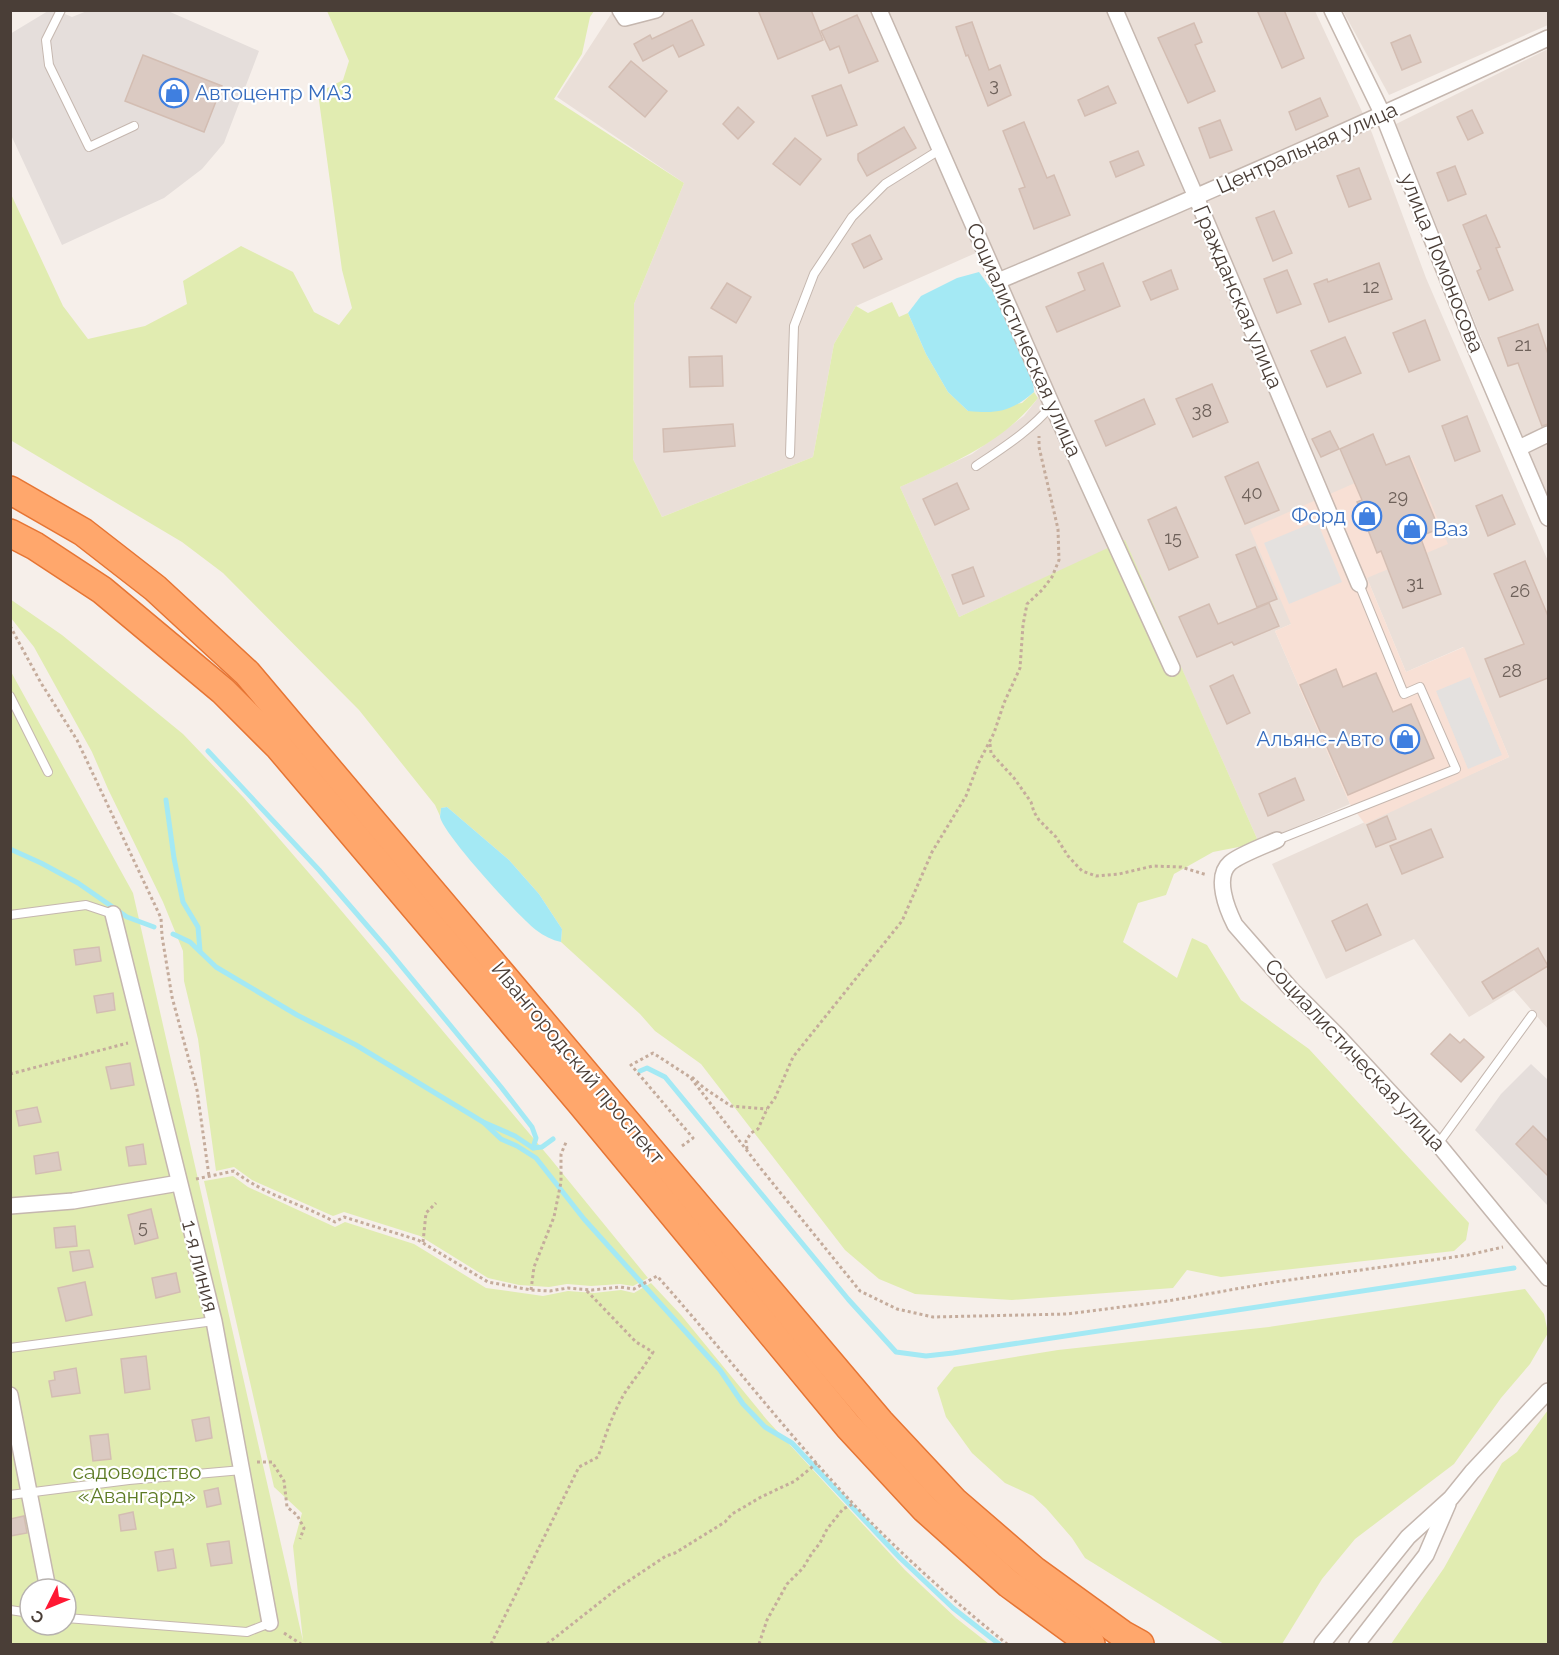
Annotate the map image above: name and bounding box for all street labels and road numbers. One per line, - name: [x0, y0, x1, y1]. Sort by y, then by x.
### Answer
- street label: Центральная улица: [1212, 96, 1401, 199]
- street label: улица Ломоносова: [1395, 170, 1490, 356]
- street label: Гражданская улица: [1189, 201, 1288, 392]
- street label: Социалистическая улица: [961, 219, 1087, 461]
- street label: Социалистическая улица: [1260, 953, 1451, 1156]
- street label: Ивангородский проспект: [486, 956, 670, 1169]
- street label: 1-я линия: [177, 1217, 224, 1314]

